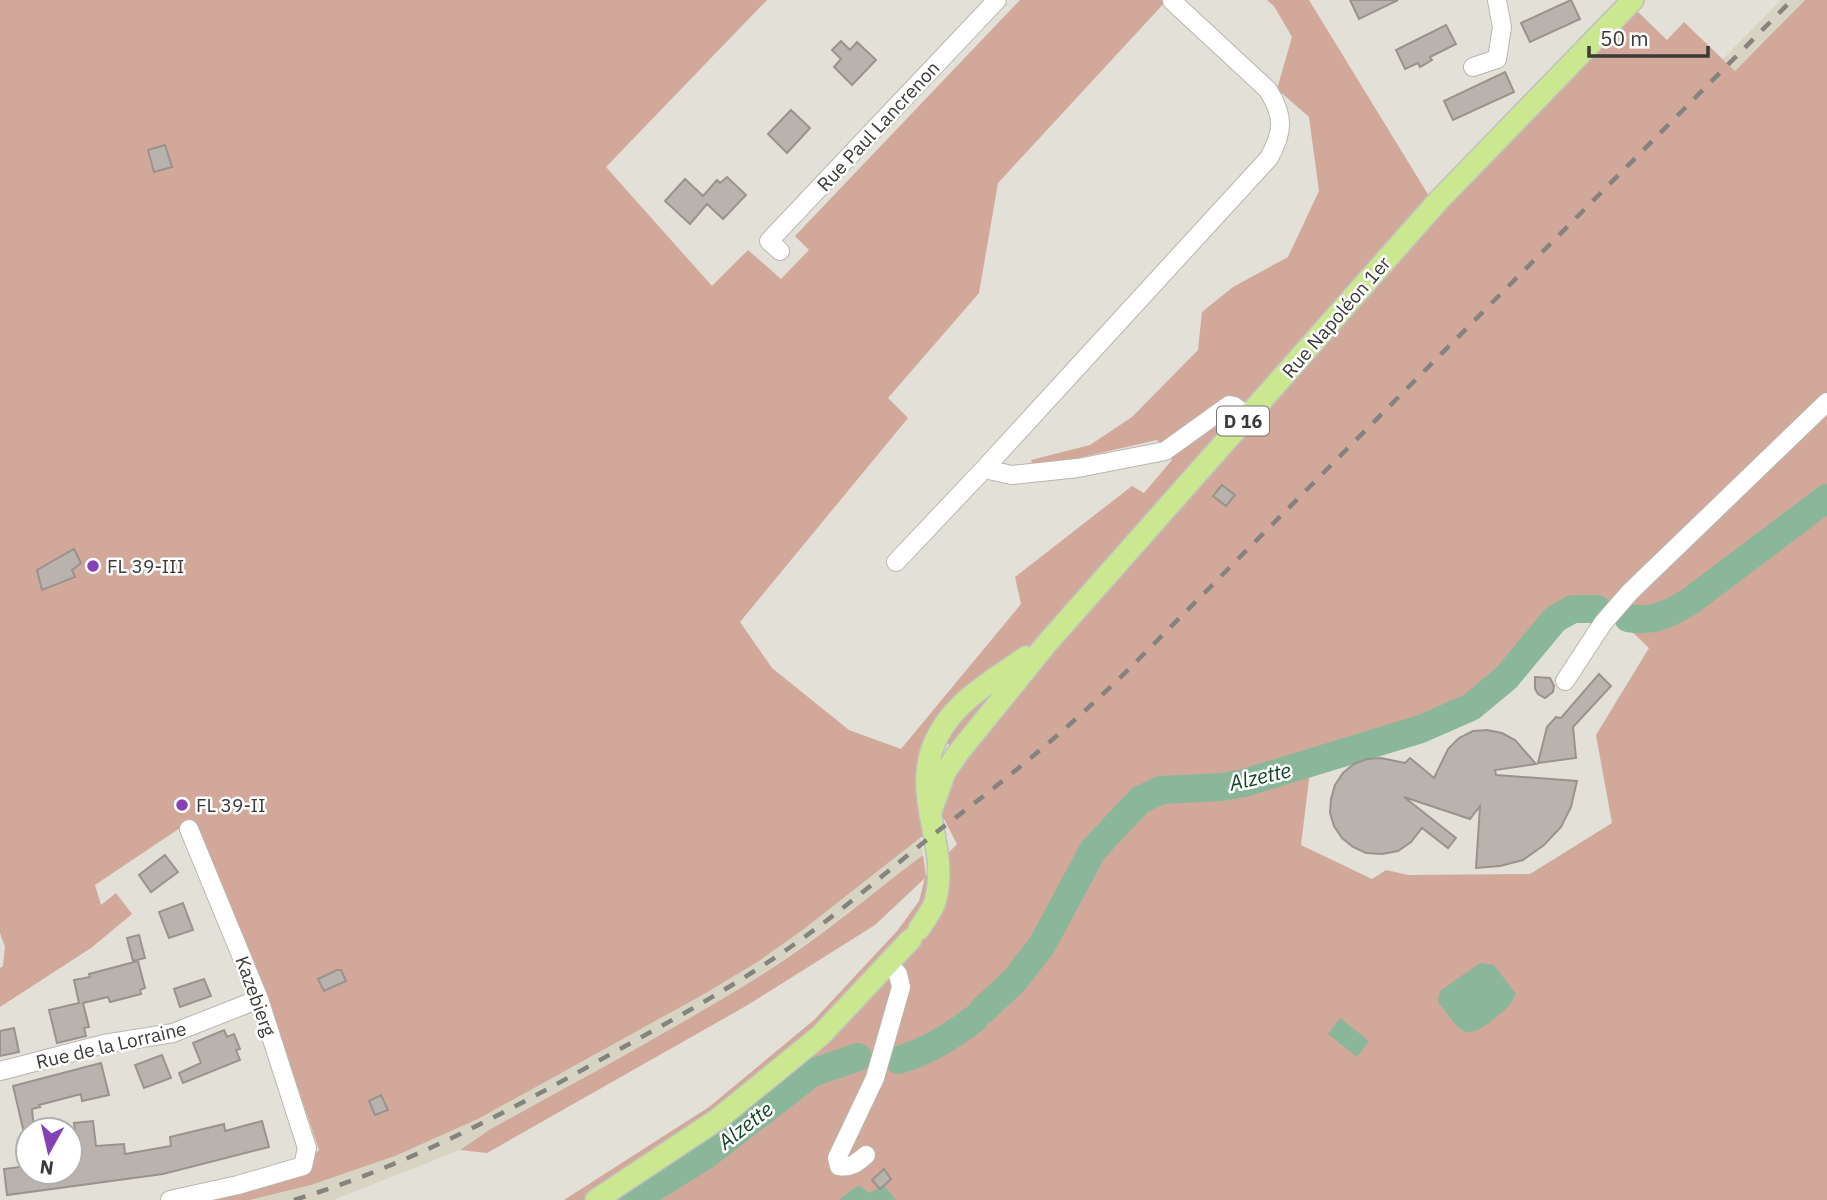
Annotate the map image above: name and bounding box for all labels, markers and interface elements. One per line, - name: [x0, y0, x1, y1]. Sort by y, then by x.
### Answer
- scale bar: [1589, 14, 1708, 58]
- text: 50 m: [1600, 24, 1649, 52]
- street label: Rue Paul Lancrenon: [811, 56, 945, 196]
- street label: Rue Napoléon 1er: [1277, 251, 1395, 383]
- road number: D 16: [1217, 407, 1269, 436]
- place label: FL 39-III: [107, 554, 184, 578]
- marker: FL 39-III: [85, 558, 101, 574]
- water label: Alzette: [1225, 755, 1294, 797]
- place label: FL 39-II: [196, 793, 266, 817]
- marker: FL 39-II: [174, 797, 190, 813]
- street label: Kazebierg: [230, 953, 282, 1039]
- street label: Rue de la Lorraine: [33, 1016, 189, 1074]
- water label: Alzette: [711, 1095, 779, 1156]
- north arrow: [14, 1116, 84, 1186]
- text: N: [38, 1155, 55, 1181]

